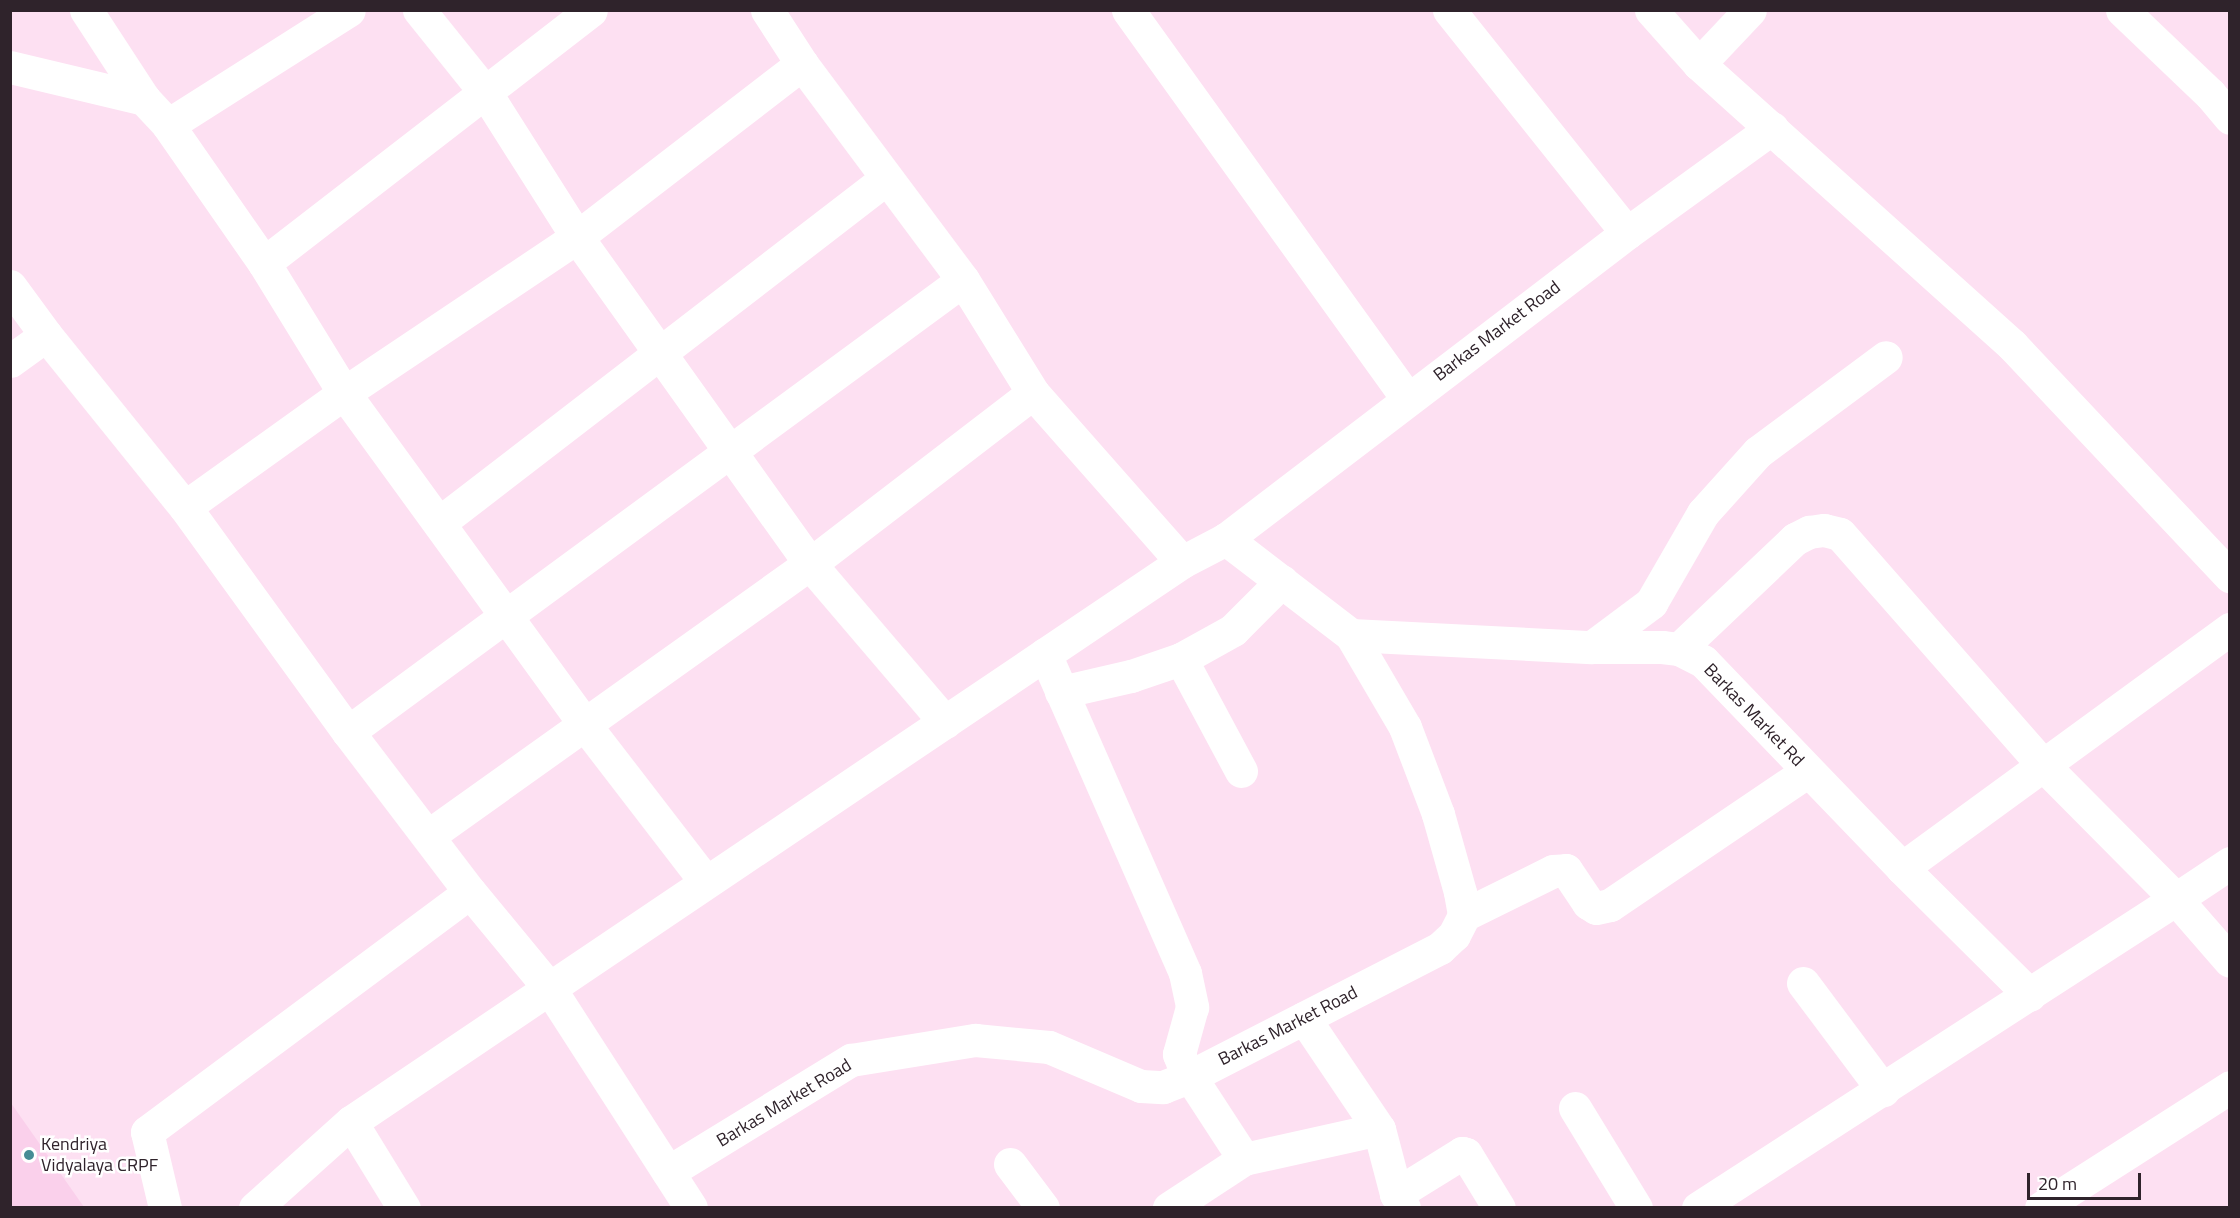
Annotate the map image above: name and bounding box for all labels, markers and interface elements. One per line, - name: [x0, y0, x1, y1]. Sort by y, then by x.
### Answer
- street label: Barkas Market Road: [1429, 276, 1565, 386]
- street label: Barkas Market Rd: [1699, 659, 1809, 771]
- street label: Barkas Market Road: [1215, 982, 1361, 1070]
- street label: Barkas Market Road: [713, 1054, 855, 1152]
- place label: Kendriya Vidyalaya CRPF: [41, 1134, 158, 1176]
- marker: Kendriya Vidyalaya CRPF: [22, 1148, 36, 1162]
- scale bar: [2030, 1161, 2144, 1199]
- text: 20 m: [2038, 1170, 2077, 1197]

